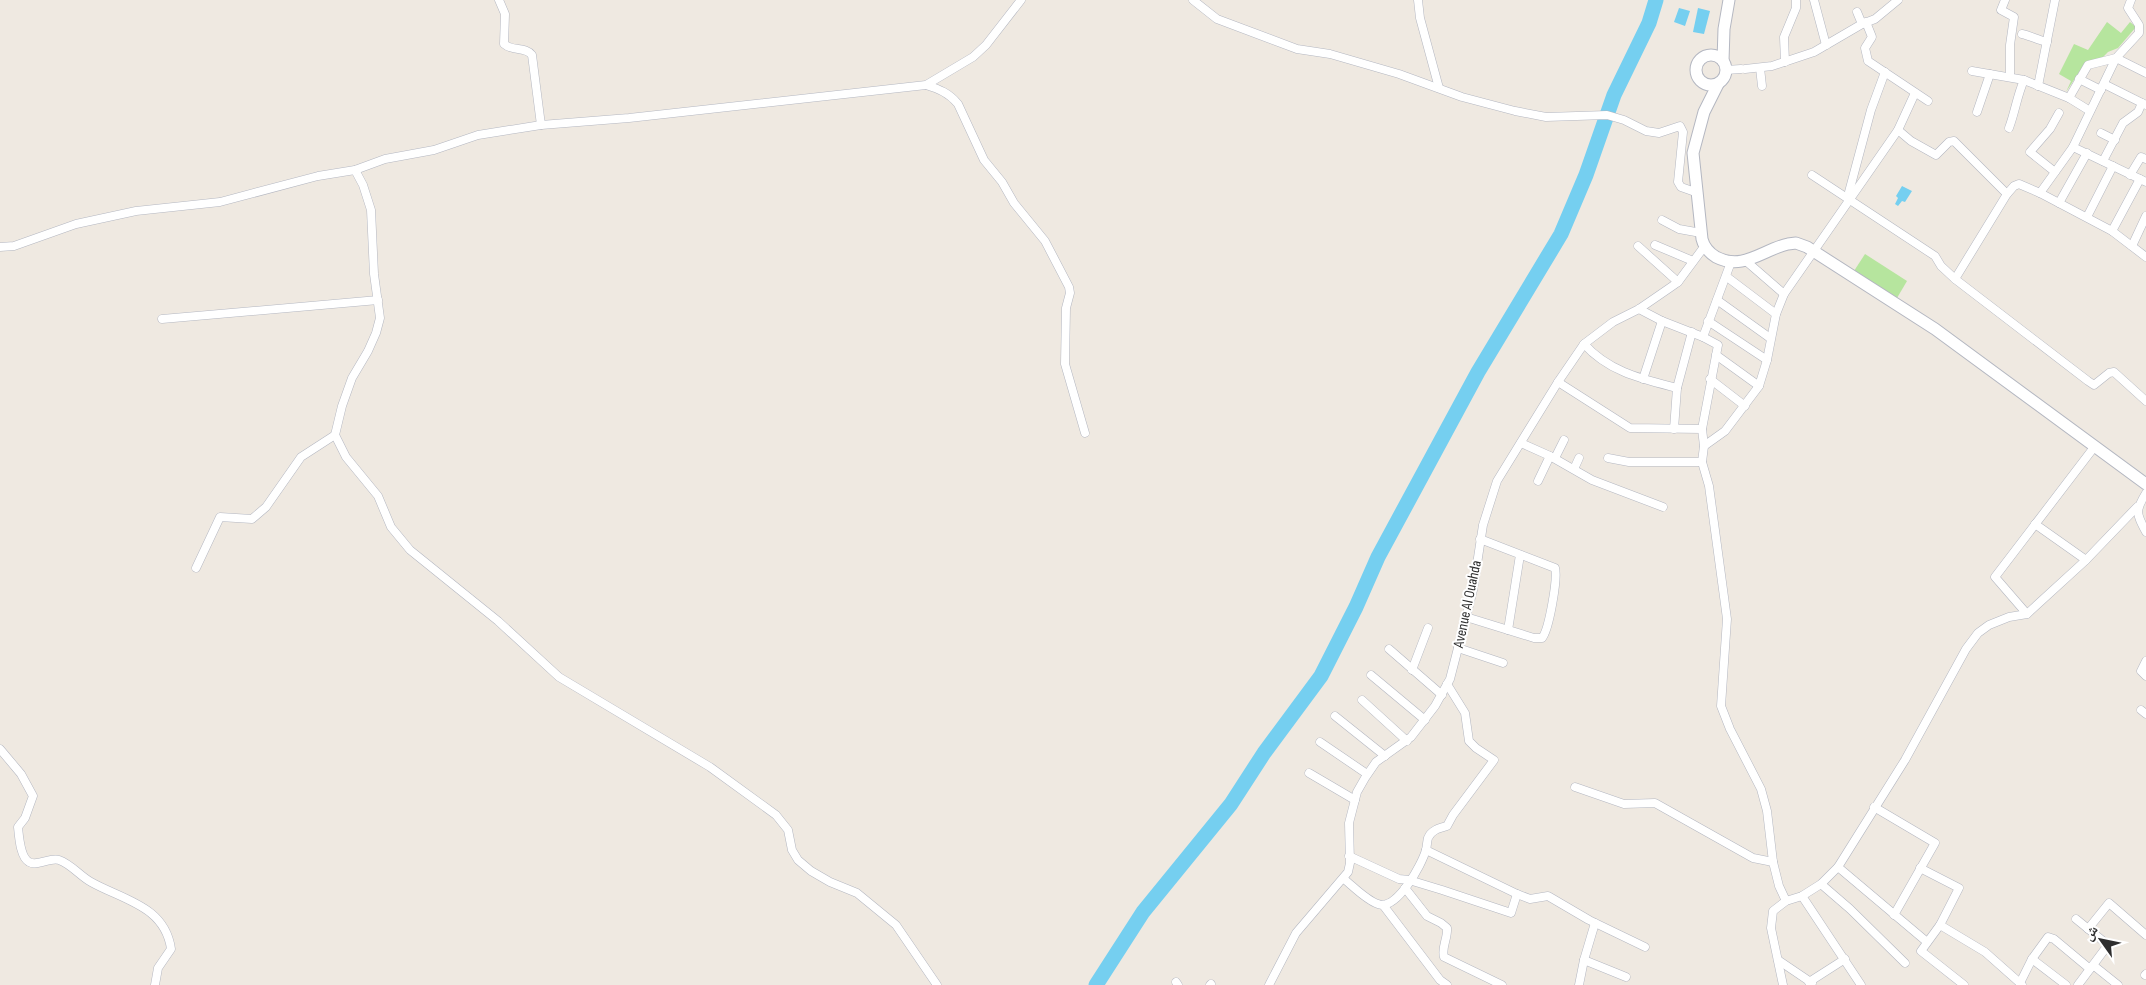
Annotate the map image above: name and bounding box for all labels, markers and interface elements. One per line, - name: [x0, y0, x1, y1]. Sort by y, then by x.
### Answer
- street label: Avenue Al Ouahda: [1449, 559, 1486, 650]
- north arrow: [2076, 915, 2126, 965]
- text: ش: [2079, 922, 2102, 944]

